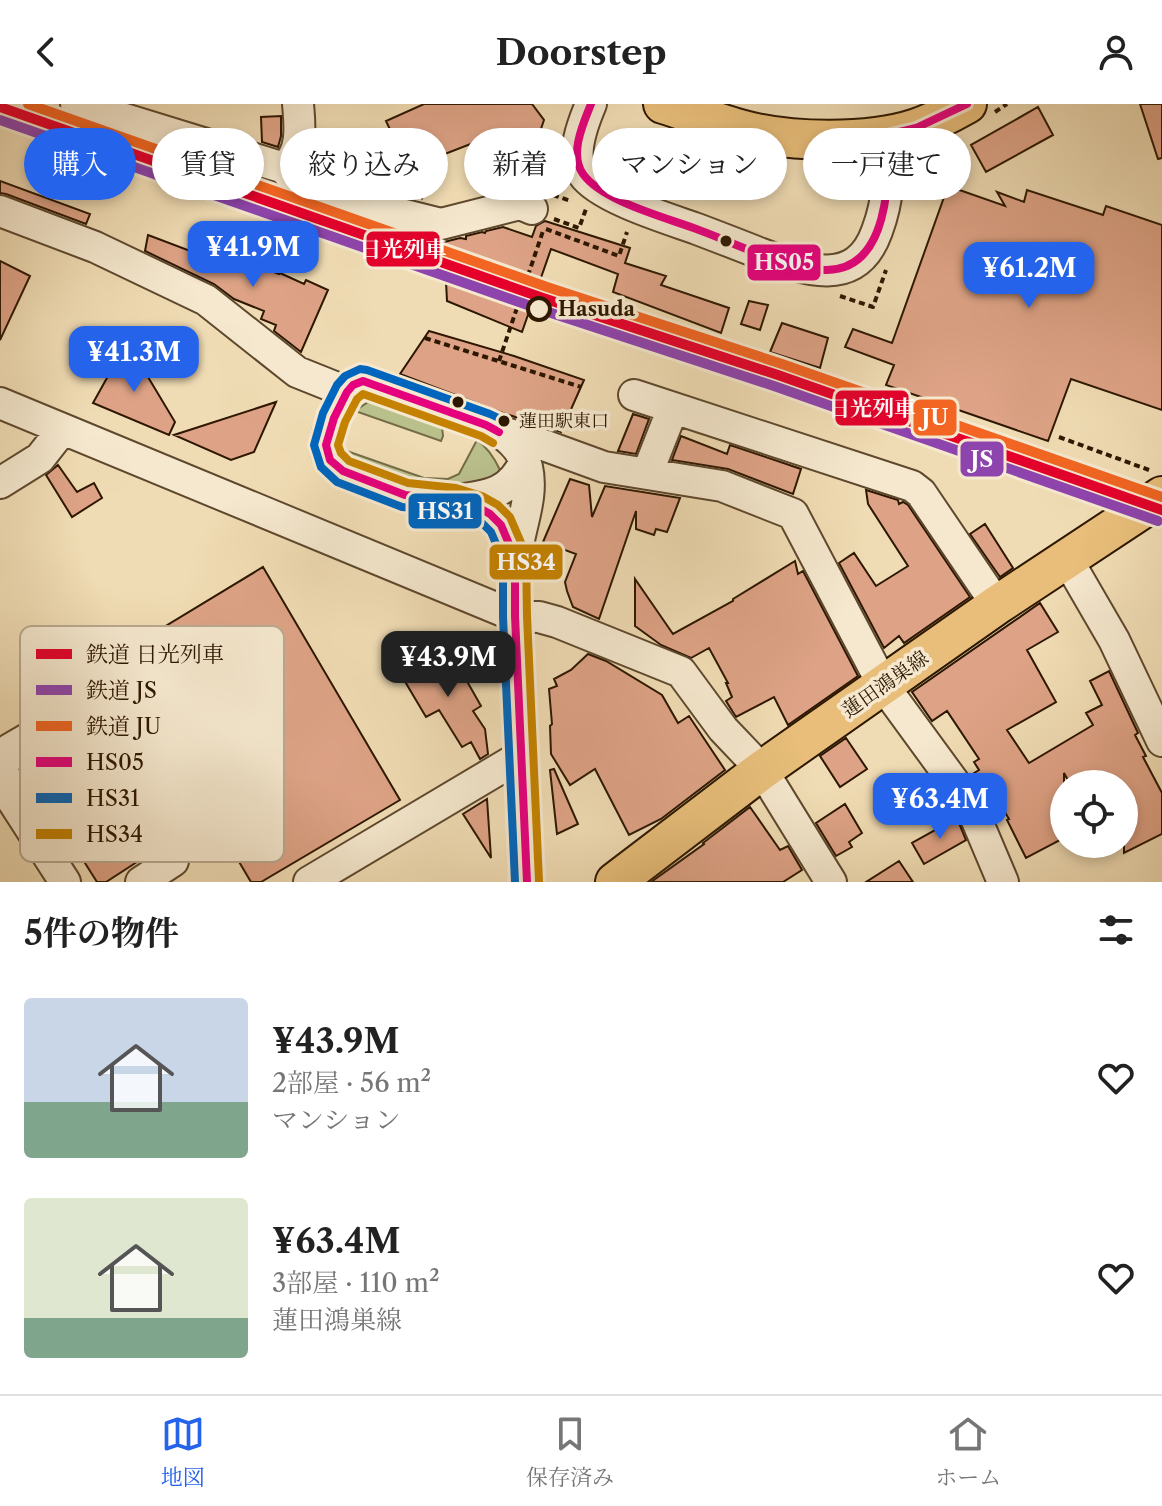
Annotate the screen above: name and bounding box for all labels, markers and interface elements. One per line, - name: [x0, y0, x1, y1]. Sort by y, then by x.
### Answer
- icon: back: [24, 30, 68, 74]
- text: Doorstep: [495, 30, 667, 74]
- icon: person: [1094, 30, 1138, 74]
- chip: 購入: [24, 128, 136, 200]
- chip: 賃貸: [152, 128, 264, 200]
- chip: 絞り込み: [280, 128, 448, 200]
- chip: 新着: [464, 128, 576, 200]
- chip: マンション: [592, 128, 787, 200]
- chip: 一戸建て: [803, 128, 971, 200]
- pin: ¥41.9M: [188, 221, 318, 289]
- line badge: 日光列車: [365, 230, 441, 268]
- text: ¥41.9M: [206, 231, 300, 263]
- unlabelled marker: [718, 233, 734, 249]
- text: 日光列車: [359, 236, 447, 263]
- pin: ¥61.2M: [964, 242, 1094, 310]
- line badge: HS05: [746, 243, 822, 282]
- text: HS05: [754, 249, 814, 276]
- text: ¥61.2M: [981, 252, 1077, 284]
- marker: Hasuda: [527, 297, 551, 321]
- place label: Hasuda: [558, 297, 636, 321]
- pin: ¥41.3M: [69, 326, 199, 394]
- text: ¥41.3M: [87, 336, 181, 368]
- line badge: 日光列車: [834, 389, 910, 427]
- unlabelled marker: [450, 394, 466, 410]
- text: 日光列車: [828, 395, 916, 422]
- line badge: JU: [912, 398, 958, 437]
- text: JU: [918, 404, 949, 431]
- place label: 蓮田駅東口: [519, 410, 609, 432]
- marker: 蓮田駅東口: [496, 413, 512, 429]
- line badge: JS: [959, 440, 1005, 478]
- text: JS: [967, 446, 993, 473]
- line badge: HS31: [407, 492, 483, 530]
- text: HS31: [417, 498, 473, 525]
- line badge: HS34: [488, 543, 564, 581]
- text: HS34: [496, 549, 556, 576]
- legend: [20, 626, 284, 862]
- pin: ¥43.9M: [383, 631, 513, 699]
- text: 鉄道 日光列車: [86, 641, 224, 668]
- text: ¥43.9M: [399, 641, 497, 673]
- street label: 蓮田鴻巣線: [837, 645, 933, 723]
- text: 鉄道 JS: [86, 677, 157, 704]
- text: 鉄道 JU: [86, 713, 161, 740]
- text: HS05: [86, 749, 144, 776]
- map controls: [1050, 770, 1138, 858]
- button: locate: [1050, 770, 1138, 858]
- pin: ¥63.4M: [875, 773, 1005, 841]
- text: ¥63.4M: [891, 783, 989, 815]
- text: HS31: [86, 785, 139, 812]
- text: HS34: [86, 821, 143, 848]
- icon: filters: [1094, 908, 1138, 952]
- text: 5件の物件: [24, 912, 179, 954]
- text: ¥43.9M: [272, 1020, 400, 1062]
- icon: home: [88, 1030, 184, 1126]
- icon: heart: [1094, 1056, 1138, 1100]
- text: 2部屋 · 56 m²: [272, 1067, 431, 1099]
- text: マンション: [272, 1104, 401, 1136]
- text: ¥63.4M: [272, 1220, 401, 1262]
- icon: home: [88, 1230, 184, 1326]
- icon: heart: [1094, 1256, 1138, 1300]
- text: 3部屋 · 110 m²: [272, 1267, 440, 1299]
- text: 蓮田鴻巣線: [272, 1304, 402, 1336]
- tab: 地図: [161, 1412, 205, 1491]
- tab: 保存済み: [526, 1412, 614, 1491]
- tab: ホーム: [935, 1412, 1001, 1491]

